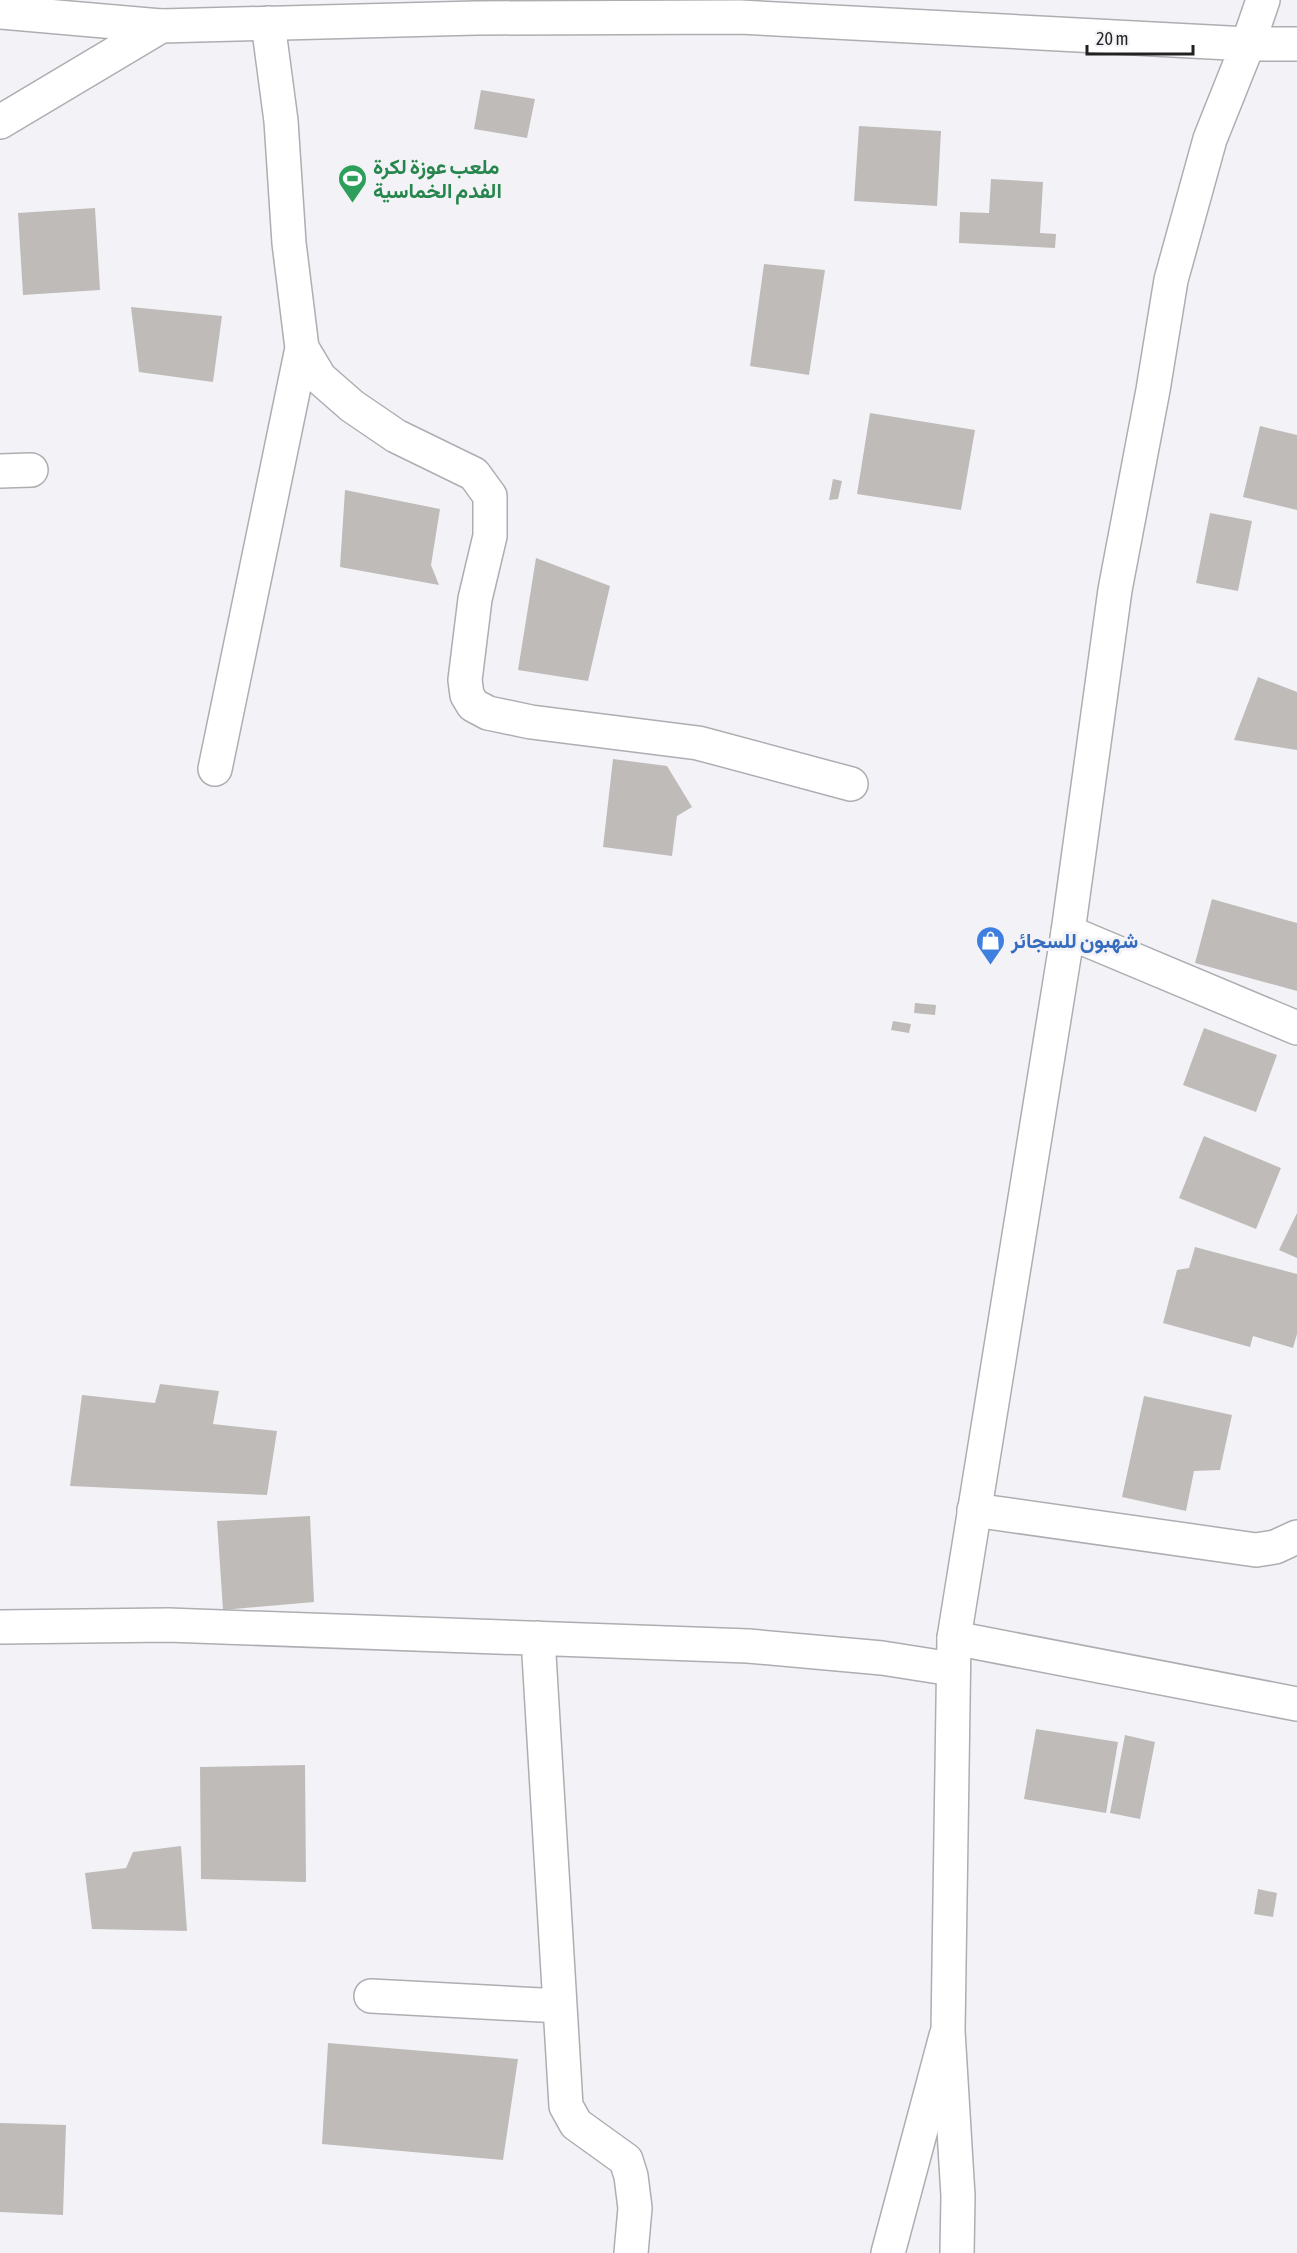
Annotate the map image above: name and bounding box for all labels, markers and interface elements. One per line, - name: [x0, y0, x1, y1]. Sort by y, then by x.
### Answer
- scale bar: [1087, 18, 1194, 56]
- text: 20 m: [1096, 28, 1128, 49]
- place label: ملعب عوزة لكرة الفدم الخماسية: [373, 154, 502, 205]
- sports icon: ملعب عوزة لكرة الفدم الخماسية: [336, 162, 368, 204]
- shop icon: شهبون للسجائر: [974, 924, 1006, 966]
- place label: شهبون للسجائر: [1010, 928, 1138, 954]

